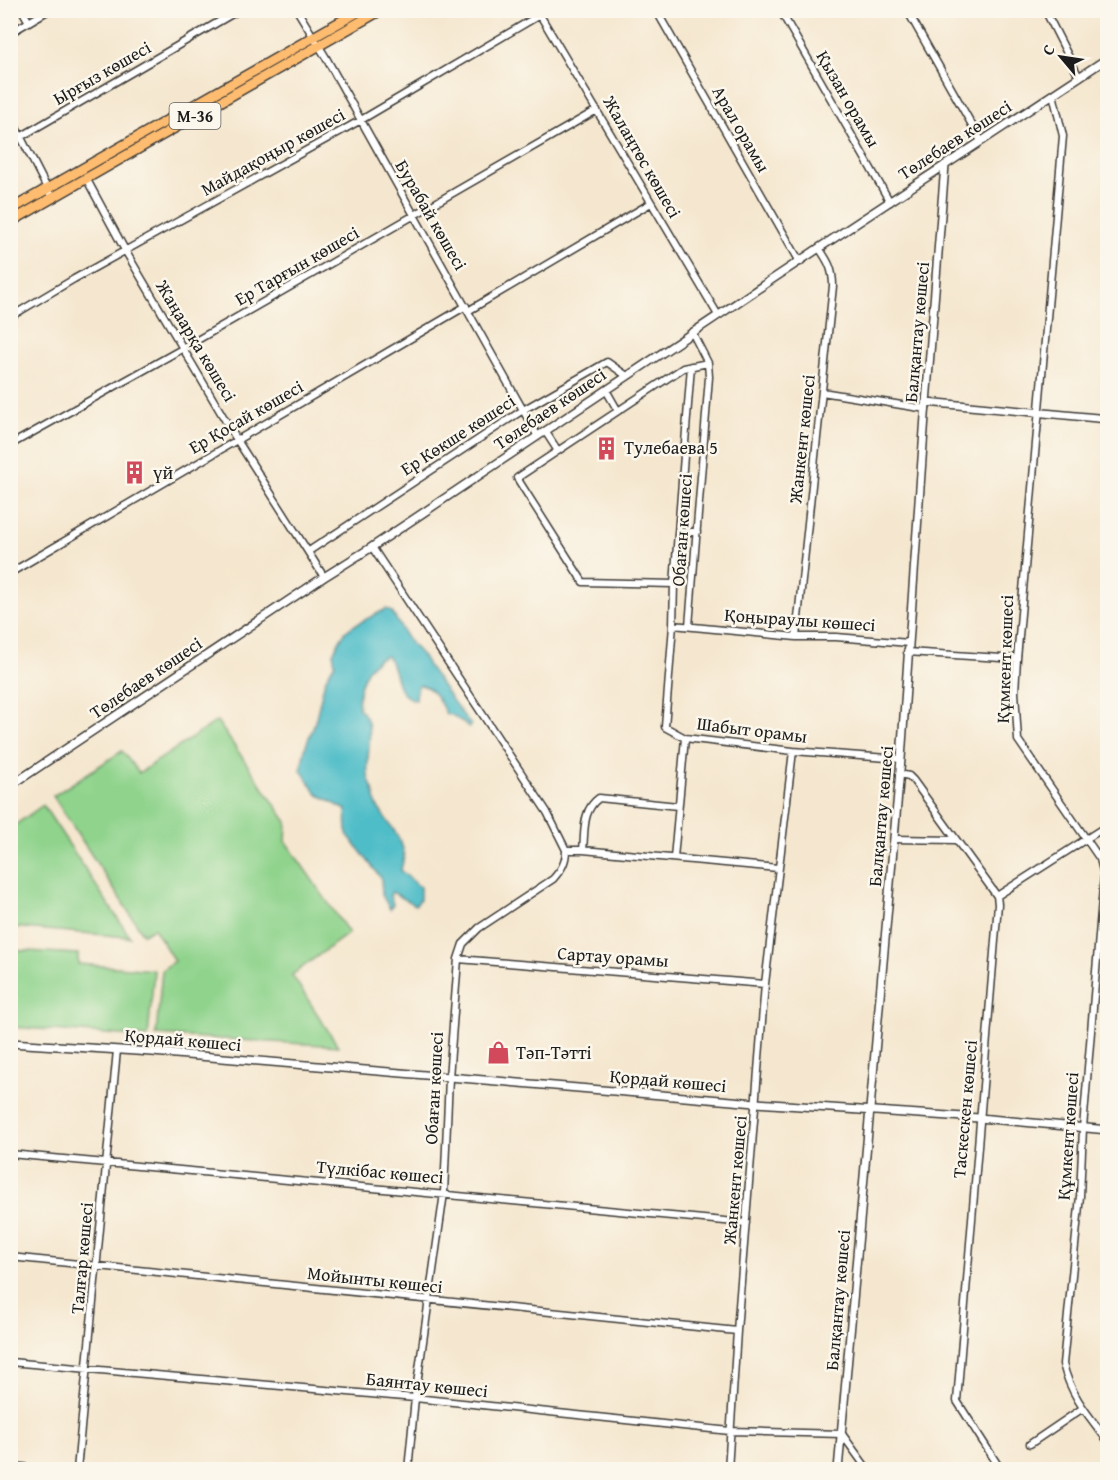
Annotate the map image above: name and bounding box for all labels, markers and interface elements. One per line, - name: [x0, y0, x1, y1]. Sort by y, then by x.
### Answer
- north arrow: [1031, 27, 1091, 87]
- street label: Ырғыз көшесі: [48, 34, 156, 112]
- text: С: [1035, 40, 1061, 60]
- street label: Қызан орамы: [810, 45, 887, 152]
- street label: Арал орамы: [706, 80, 777, 177]
- street label: Жалаңтөс көшесі: [596, 90, 688, 223]
- street label: Төлебаев көшесі: [893, 93, 1017, 186]
- street label: Майдақоңыр көшесі: [196, 101, 350, 202]
- road number: M-36: [170, 103, 220, 129]
- street label: Бурабай көшесі: [389, 154, 474, 275]
- street label: Ер Тарғын көшесі: [230, 219, 364, 312]
- street label: Балқантау көшесі: [897, 260, 936, 404]
- street label: Жаңаарқа көшесі: [149, 274, 244, 407]
- street label: Төлебаев көшесі: [488, 361, 611, 456]
- street label: Ер Қосай көшесі: [183, 373, 308, 460]
- street label: Жанкент көшесі: [781, 373, 822, 506]
- street label: Ер Көкше көшесі: [395, 387, 521, 482]
- place label: Тулебаева 5: [624, 434, 718, 461]
- building icon: Тулебаева 5: [593, 435, 619, 461]
- place label: үй: [153, 459, 173, 486]
- building icon: үй: [122, 460, 148, 486]
- street label: Обаған көшесі: [664, 473, 699, 587]
- street label: Құмкент көшесі: [989, 594, 1020, 724]
- street label: Қоңыраулы көшесі: [724, 601, 877, 638]
- street label: Төлебаев көшесі: [84, 630, 207, 725]
- street label: Шабыт орамы: [695, 709, 809, 750]
- street label: Балқантау көшесі: [861, 744, 900, 888]
- street label: Сартау орамы: [557, 939, 670, 974]
- street label: Қордай көшесі: [124, 1021, 243, 1058]
- street label: Обаған көшесі: [417, 1031, 450, 1145]
- place label: Тәп-Тәтті: [516, 1039, 592, 1066]
- street label: Таскескен көшесі: [945, 1039, 984, 1179]
- shop icon: Тәп-Тәтті: [485, 1040, 511, 1066]
- street label: Қордай көшесі: [609, 1062, 728, 1099]
- street label: Құмкент көшесі: [1050, 1071, 1085, 1201]
- street label: Жанкент көшесі: [715, 1114, 754, 1247]
- street label: Түлкібас көшесі: [315, 1153, 445, 1191]
- street label: Талғар көшесі: [63, 1201, 100, 1315]
- street label: Балқантау көшесі: [818, 1228, 857, 1372]
- street label: Мойынты көшесі: [306, 1259, 444, 1300]
- street label: Баянтау көшесі: [365, 1365, 489, 1404]

